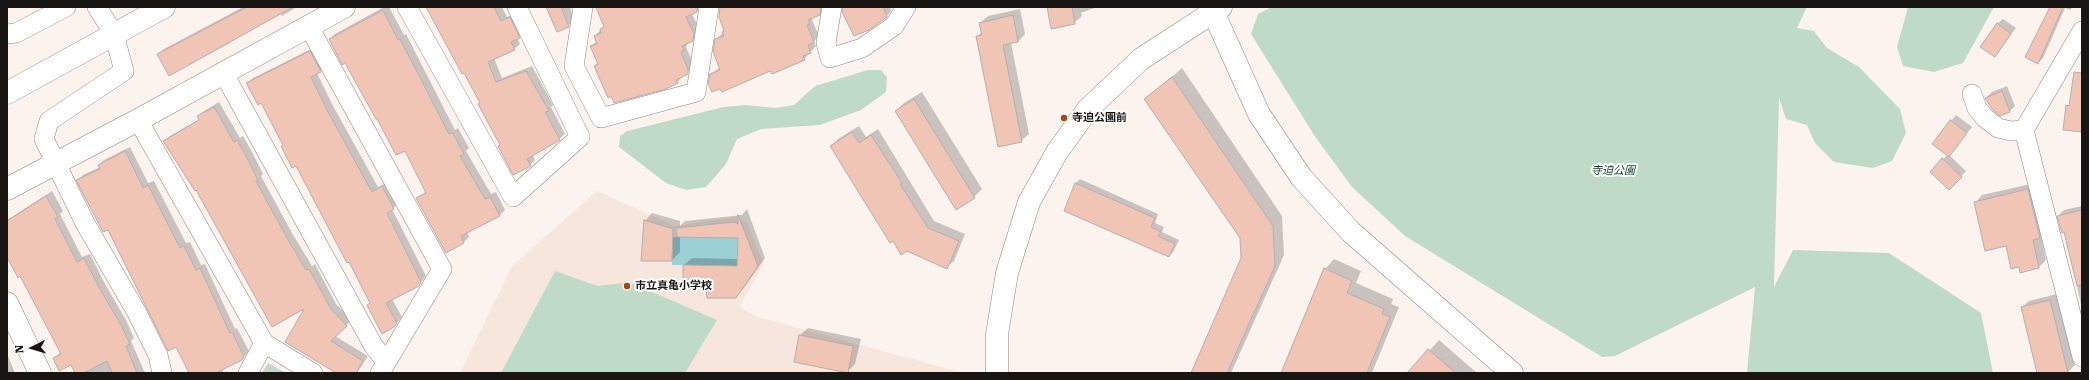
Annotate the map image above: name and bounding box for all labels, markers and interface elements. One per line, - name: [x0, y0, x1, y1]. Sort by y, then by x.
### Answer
- place label: 寺迫公園前: [1072, 111, 1127, 125]
- marker: 寺迫公園前: [1059, 113, 1069, 123]
- park label: 寺迫公園: [1591, 164, 1635, 178]
- place label: 市立真亀小学校: [635, 279, 712, 293]
- marker: 市立真亀小学校: [622, 281, 632, 291]
- north arrow: [12, 328, 52, 368]
- text: N: [13, 344, 26, 354]

